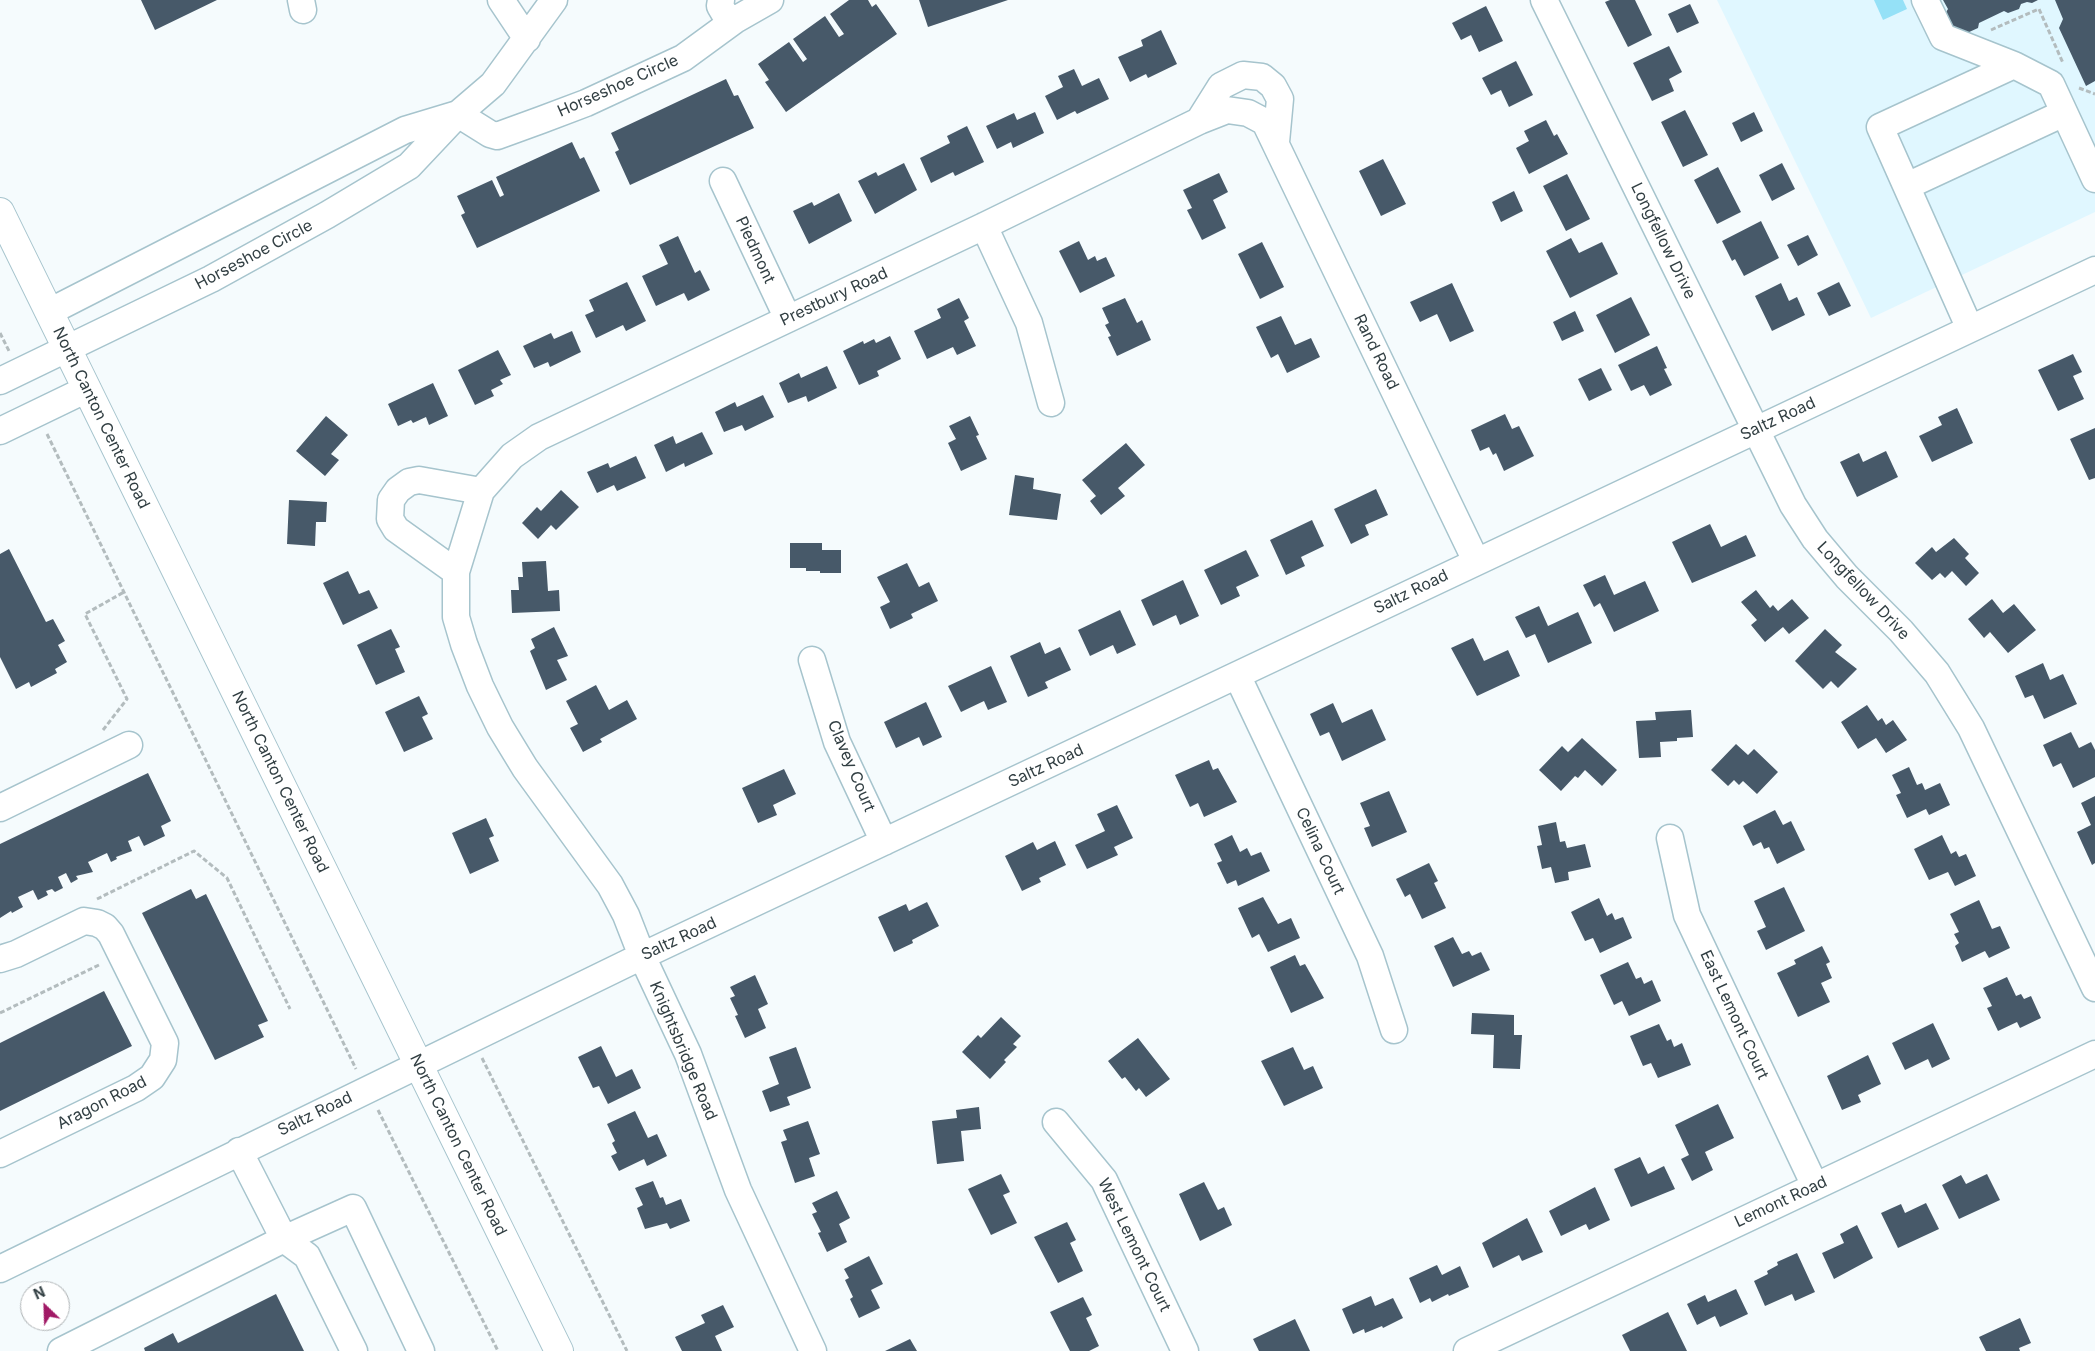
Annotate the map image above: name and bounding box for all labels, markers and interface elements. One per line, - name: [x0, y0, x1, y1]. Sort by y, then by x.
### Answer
- street label: Horseshoe Circle: [555, 51, 681, 121]
- street label: Longfellow Drive: [1627, 180, 1699, 302]
- street label: Piedmont: [731, 214, 779, 286]
- street label: Horseshoe Circle: [192, 216, 316, 294]
- street label: Prestbury Road: [777, 264, 891, 330]
- street label: Rand Road: [1349, 311, 1403, 393]
- street label: North Canton Center Road: [49, 324, 153, 512]
- street label: Saltz Road: [1737, 393, 1819, 445]
- street label: Longfellow Drive: [1813, 538, 1913, 644]
- street label: Saltz Road: [1371, 566, 1451, 618]
- street label: North Canton Center Road: [228, 688, 332, 876]
- street label: Clavey Court: [823, 717, 879, 815]
- street label: Saltz Road: [1005, 740, 1087, 792]
- street label: Celina Court: [1291, 804, 1349, 898]
- street label: Saltz Road: [638, 913, 720, 965]
- street label: East Lemont Court: [1696, 947, 1772, 1083]
- street label: Knightsbridge Road: [645, 979, 721, 1123]
- street label: North Canton Center Road: [406, 1051, 510, 1239]
- street label: Aragon Road: [54, 1072, 150, 1134]
- street label: Saltz Road: [275, 1088, 355, 1140]
- street label: Lemont Road: [1732, 1172, 1830, 1232]
- street label: West Lemont Court: [1093, 1175, 1175, 1315]
- north arrow: [20, 1281, 70, 1331]
- text: N: [31, 1283, 47, 1303]

